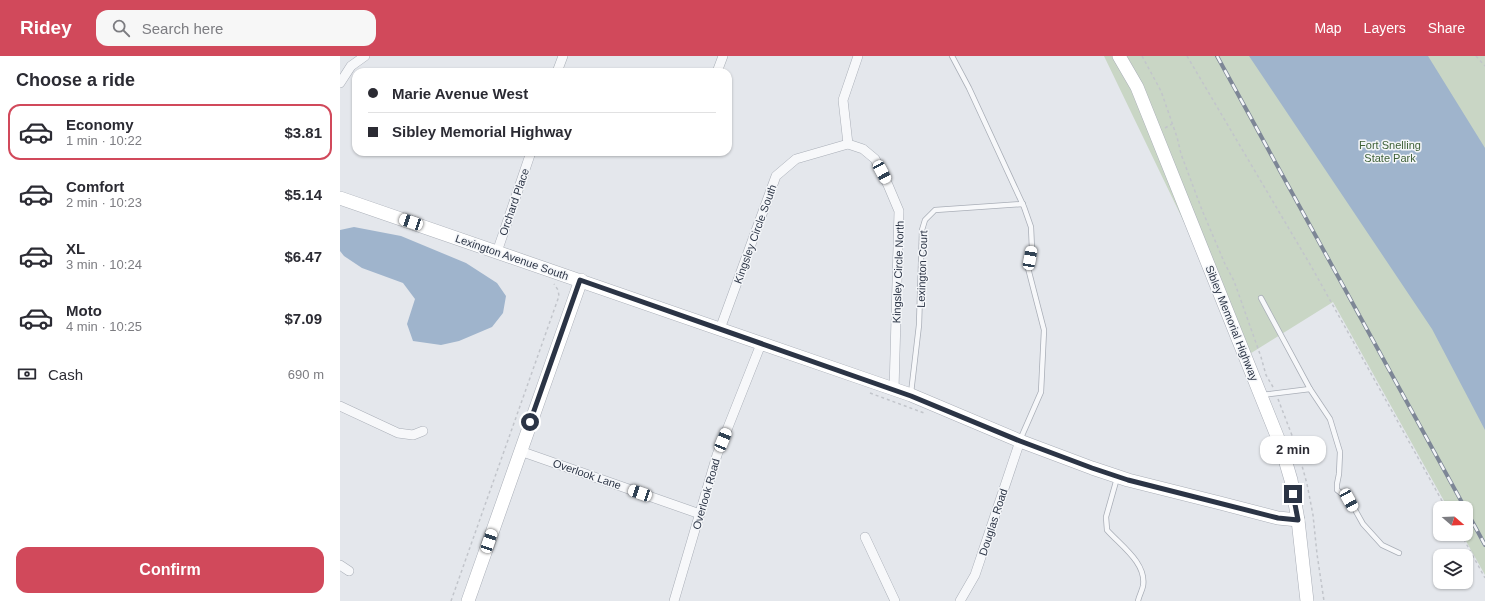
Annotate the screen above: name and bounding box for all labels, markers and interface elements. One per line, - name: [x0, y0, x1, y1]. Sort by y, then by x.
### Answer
- search box: [96, 10, 376, 46]
- text: Ridey: [20, 17, 72, 38]
- icon: search: [110, 17, 132, 39]
- text: Search here: [142, 20, 223, 37]
- text: Map: [1314, 20, 1342, 36]
- text: Layers: [1364, 20, 1406, 36]
- text: Share: [1428, 20, 1465, 36]
- text: Choose a ride: [16, 70, 135, 90]
- text: Marie Avenue West: [392, 85, 528, 102]
- icon: car: [18, 114, 54, 150]
- text: Economy: [66, 116, 134, 133]
- text: Sibley Memorial Highway: [392, 123, 572, 140]
- text: $3.81: [284, 124, 322, 141]
- text: 1 min · 10:22: [66, 133, 142, 148]
- park label: Fort Snelling State Park: [1359, 139, 1421, 164]
- car: [871, 159, 893, 185]
- street label: Orchard Place: [497, 167, 531, 237]
- icon: car: [18, 176, 54, 212]
- text: Comfort: [66, 178, 124, 195]
- street label: Kingsley Circle South: [731, 183, 779, 285]
- text: $5.14: [284, 186, 322, 203]
- text: 2 min · 10:23: [66, 195, 142, 210]
- car: [398, 212, 424, 232]
- street label: Kingsley Circle North: [890, 220, 906, 324]
- street label: Lexington Court: [915, 230, 929, 308]
- street label: Lexington Avenue South: [454, 232, 570, 282]
- icon: car: [18, 238, 54, 274]
- text: XL: [66, 240, 85, 257]
- car: [1022, 245, 1038, 271]
- text: $6.47: [284, 248, 322, 265]
- text: 3 min · 10:24: [66, 257, 142, 272]
- street label: Sibley Memorial Highway: [1203, 263, 1261, 383]
- icon: car: [18, 300, 54, 336]
- text: Moto: [66, 302, 102, 319]
- text: $7.09: [284, 310, 322, 327]
- text: 4 min · 10:25: [66, 319, 142, 334]
- icon: cash: [16, 363, 38, 385]
- text: Cash: [48, 366, 83, 383]
- text: 690 m: [288, 367, 324, 382]
- route start: [521, 413, 539, 431]
- car: [713, 427, 733, 453]
- callout: 2 min: [1260, 436, 1326, 464]
- text: 2 min: [1276, 442, 1310, 457]
- street label: Overlook Lane: [551, 457, 623, 491]
- street label: Overlook Road: [690, 457, 722, 531]
- car: [627, 483, 653, 503]
- route end: [1284, 485, 1302, 503]
- street label: Douglas Road: [977, 487, 1009, 557]
- car: [1338, 487, 1360, 513]
- north arrow: [1433, 501, 1473, 541]
- map controls: [1433, 501, 1473, 589]
- car: [479, 528, 499, 554]
- button: Confirm: [16, 547, 324, 593]
- button: layers: [1433, 549, 1473, 589]

